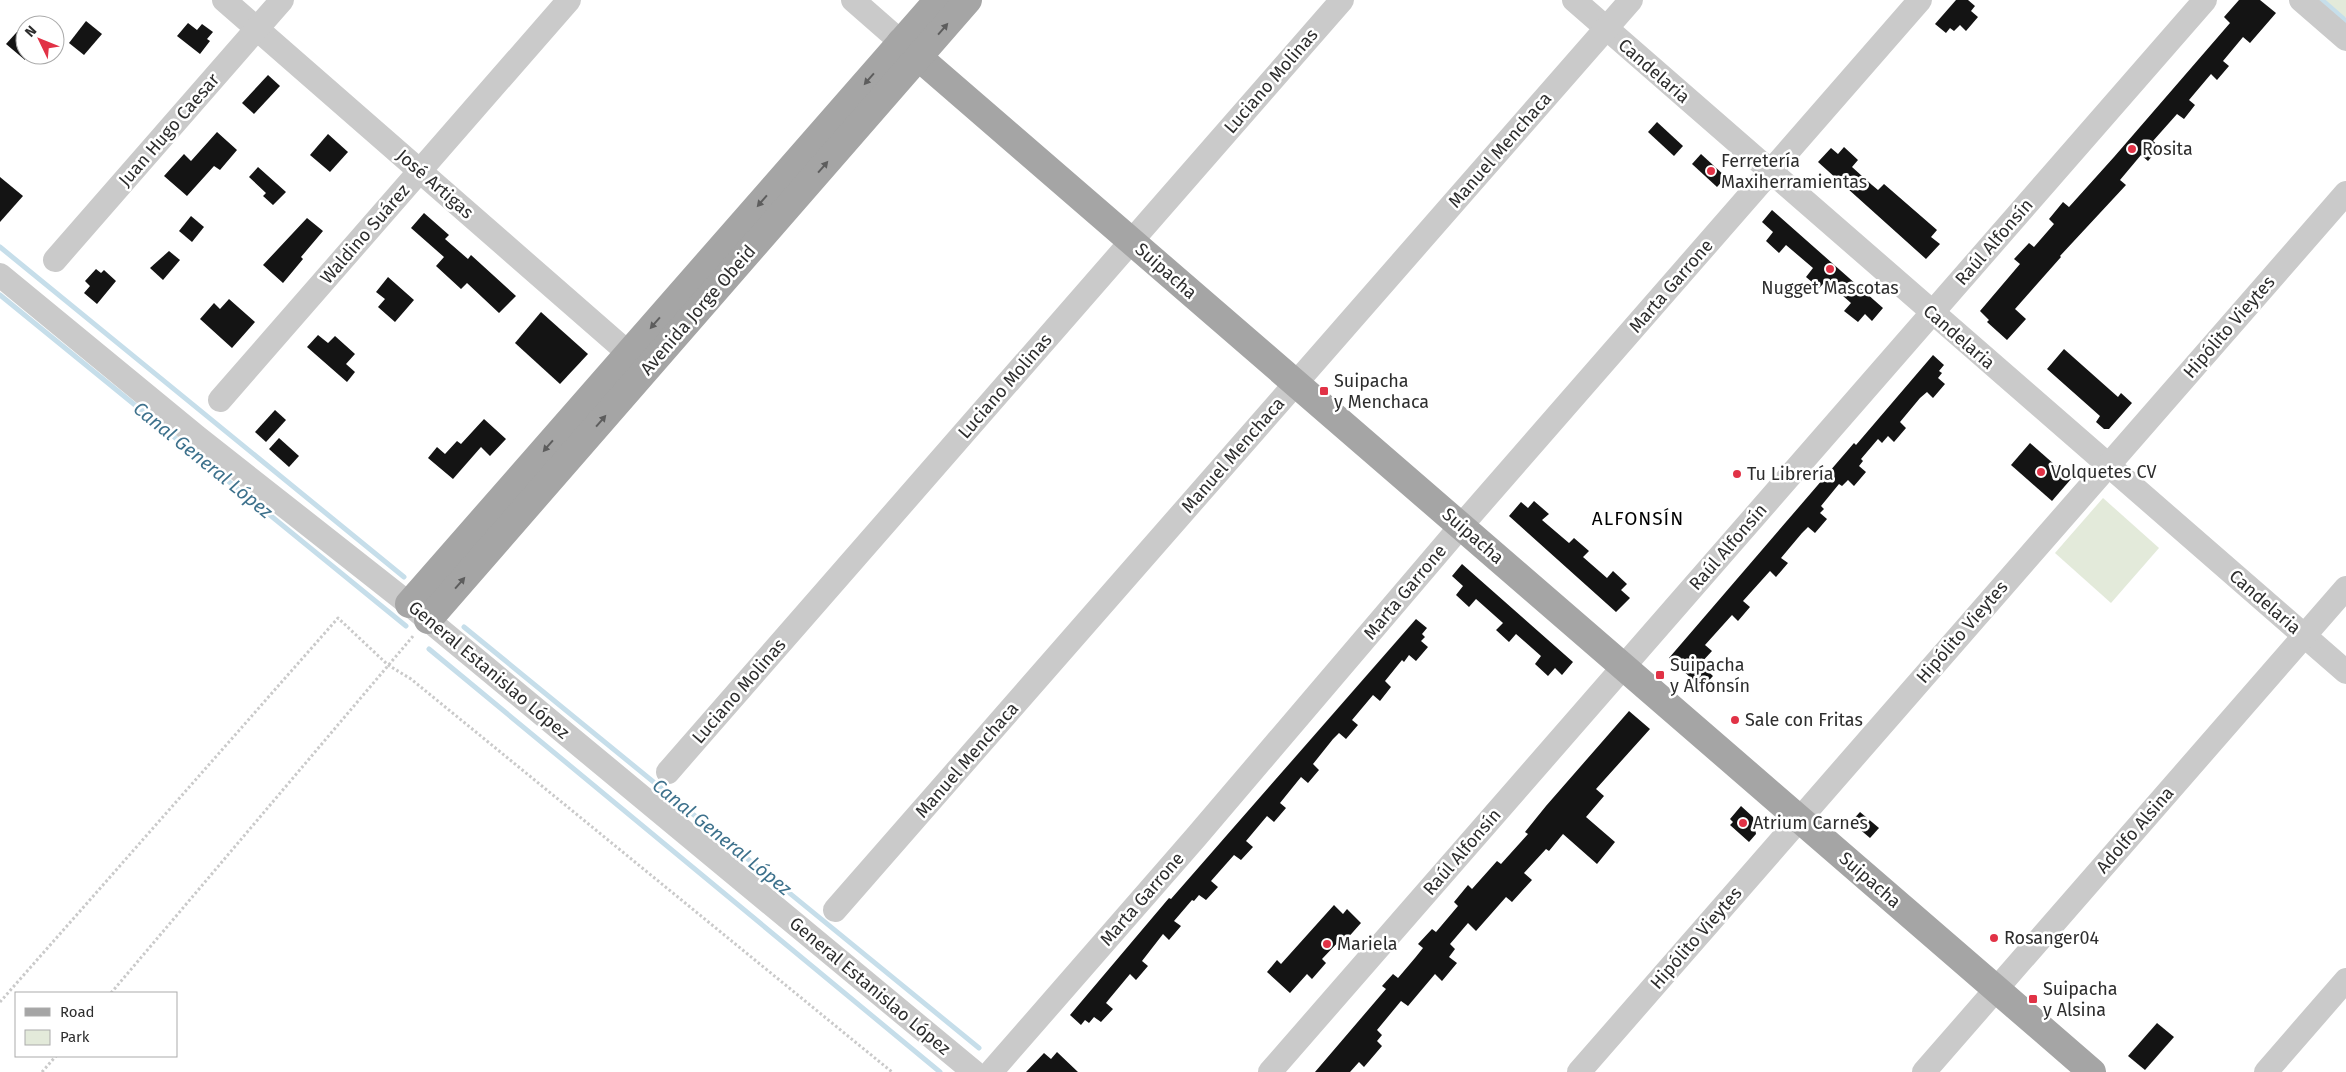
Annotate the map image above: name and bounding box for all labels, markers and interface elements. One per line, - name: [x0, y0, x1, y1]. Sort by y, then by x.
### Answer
- north arrow: [15, 15, 65, 65]
- text: N: [21, 22, 40, 41]
- one-way arrow: [938, 22, 949, 35]
- street label: Luciano Molinas: [1219, 24, 1323, 138]
- street label: Candelaria: [1614, 34, 1694, 108]
- street label: Juan Hugo Caesar: [114, 69, 224, 191]
- one-way arrow: [863, 72, 875, 84]
- street label: Manuel Menchaca: [1444, 88, 1556, 212]
- place label: Rosita: [2142, 138, 2193, 160]
- marker: Rosita: [2126, 143, 2138, 155]
- street label: José Artigas: [392, 145, 478, 223]
- place label: Ferretería Maxiherramientas: [1721, 150, 1867, 193]
- one-way arrow: [817, 161, 829, 173]
- marker: Ferretería Maxiherramientas: [1705, 165, 1717, 177]
- street label: Waldino Suárez: [316, 180, 414, 288]
- street label: Raúl Alfonsín: [1950, 194, 2038, 290]
- one-way arrow: [756, 195, 768, 207]
- street label: Marta Garrone: [1624, 235, 1718, 337]
- street label: Suipacha: [1131, 238, 1201, 304]
- street label: Avenida Jorge Obeid: [636, 241, 760, 379]
- marker: Nugget Mascotas: [1824, 263, 1836, 275]
- street label: Hipólito Vieytes: [2179, 271, 2279, 383]
- place label: Nugget Mascotas: [1761, 277, 1899, 299]
- street label: Candelaria: [1919, 300, 1999, 374]
- one-way arrow: [649, 317, 661, 329]
- street label: Luciano Molinas: [953, 329, 1057, 443]
- place label: Suipacha y Menchaca: [1334, 370, 1429, 413]
- marker: Suipacha y Menchaca: [1318, 385, 1330, 397]
- street label: Manuel Menchaca: [1177, 393, 1289, 517]
- water label: Canal General López: [129, 397, 278, 524]
- one-way arrow: [596, 415, 607, 428]
- one-way arrow: [542, 439, 554, 451]
- place label: Volquetes CV: [2051, 461, 2157, 483]
- place label: Tu Librería: [1747, 463, 1834, 485]
- marker: Volquetes CV: [2035, 466, 2047, 478]
- marker: Tu Librería: [1731, 468, 1743, 480]
- street label: Raúl Alfonsín: [1684, 499, 1772, 595]
- street label: Suipacha: [1438, 503, 1508, 569]
- district label: ALFONSÍN: [1592, 507, 1684, 530]
- street label: Marta Garrone: [1359, 540, 1451, 644]
- street label: Candelaria: [2225, 565, 2305, 639]
- street label: Hipólito Vieytes: [1912, 576, 2012, 688]
- one-way arrow: [454, 577, 465, 589]
- street label: General Estanislao López: [404, 596, 574, 744]
- street label: Luciano Molinas: [687, 634, 791, 748]
- place label: Suipacha y Alfonsín: [1670, 654, 1750, 697]
- marker: Suipacha y Alfonsín: [1654, 669, 1666, 681]
- street label: Manuel Menchaca: [911, 698, 1023, 822]
- place label: Sale con Fritas: [1745, 709, 1863, 731]
- marker: Sale con Fritas: [1729, 714, 1741, 726]
- water label: Canal General López: [648, 774, 797, 901]
- street label: Adolfo Alsina: [2091, 782, 2179, 878]
- street label: Raúl Alfonsín: [1418, 804, 1506, 900]
- place label: Atrium Carnes: [1753, 812, 1868, 834]
- marker: Atrium Carnes: [1737, 817, 1749, 829]
- street label: Suipacha: [1835, 847, 1905, 913]
- street label: Marta Garrone: [1095, 848, 1189, 950]
- street label: Hipólito Vieytes: [1646, 882, 1746, 994]
- street label: General Estanislao López: [785, 912, 955, 1060]
- place label: Rosanger04: [2004, 927, 2100, 949]
- marker: Rosanger04: [1988, 932, 2000, 944]
- place label: Mariela: [1337, 933, 1398, 955]
- marker: Mariela: [1321, 938, 1333, 950]
- place label: Suipacha y Alsina: [2043, 978, 2118, 1021]
- legend: [15, 992, 178, 1057]
- marker: Suipacha y Alsina: [2027, 993, 2039, 1005]
- text: Road: [60, 1003, 95, 1021]
- text: Park: [60, 1028, 90, 1046]

